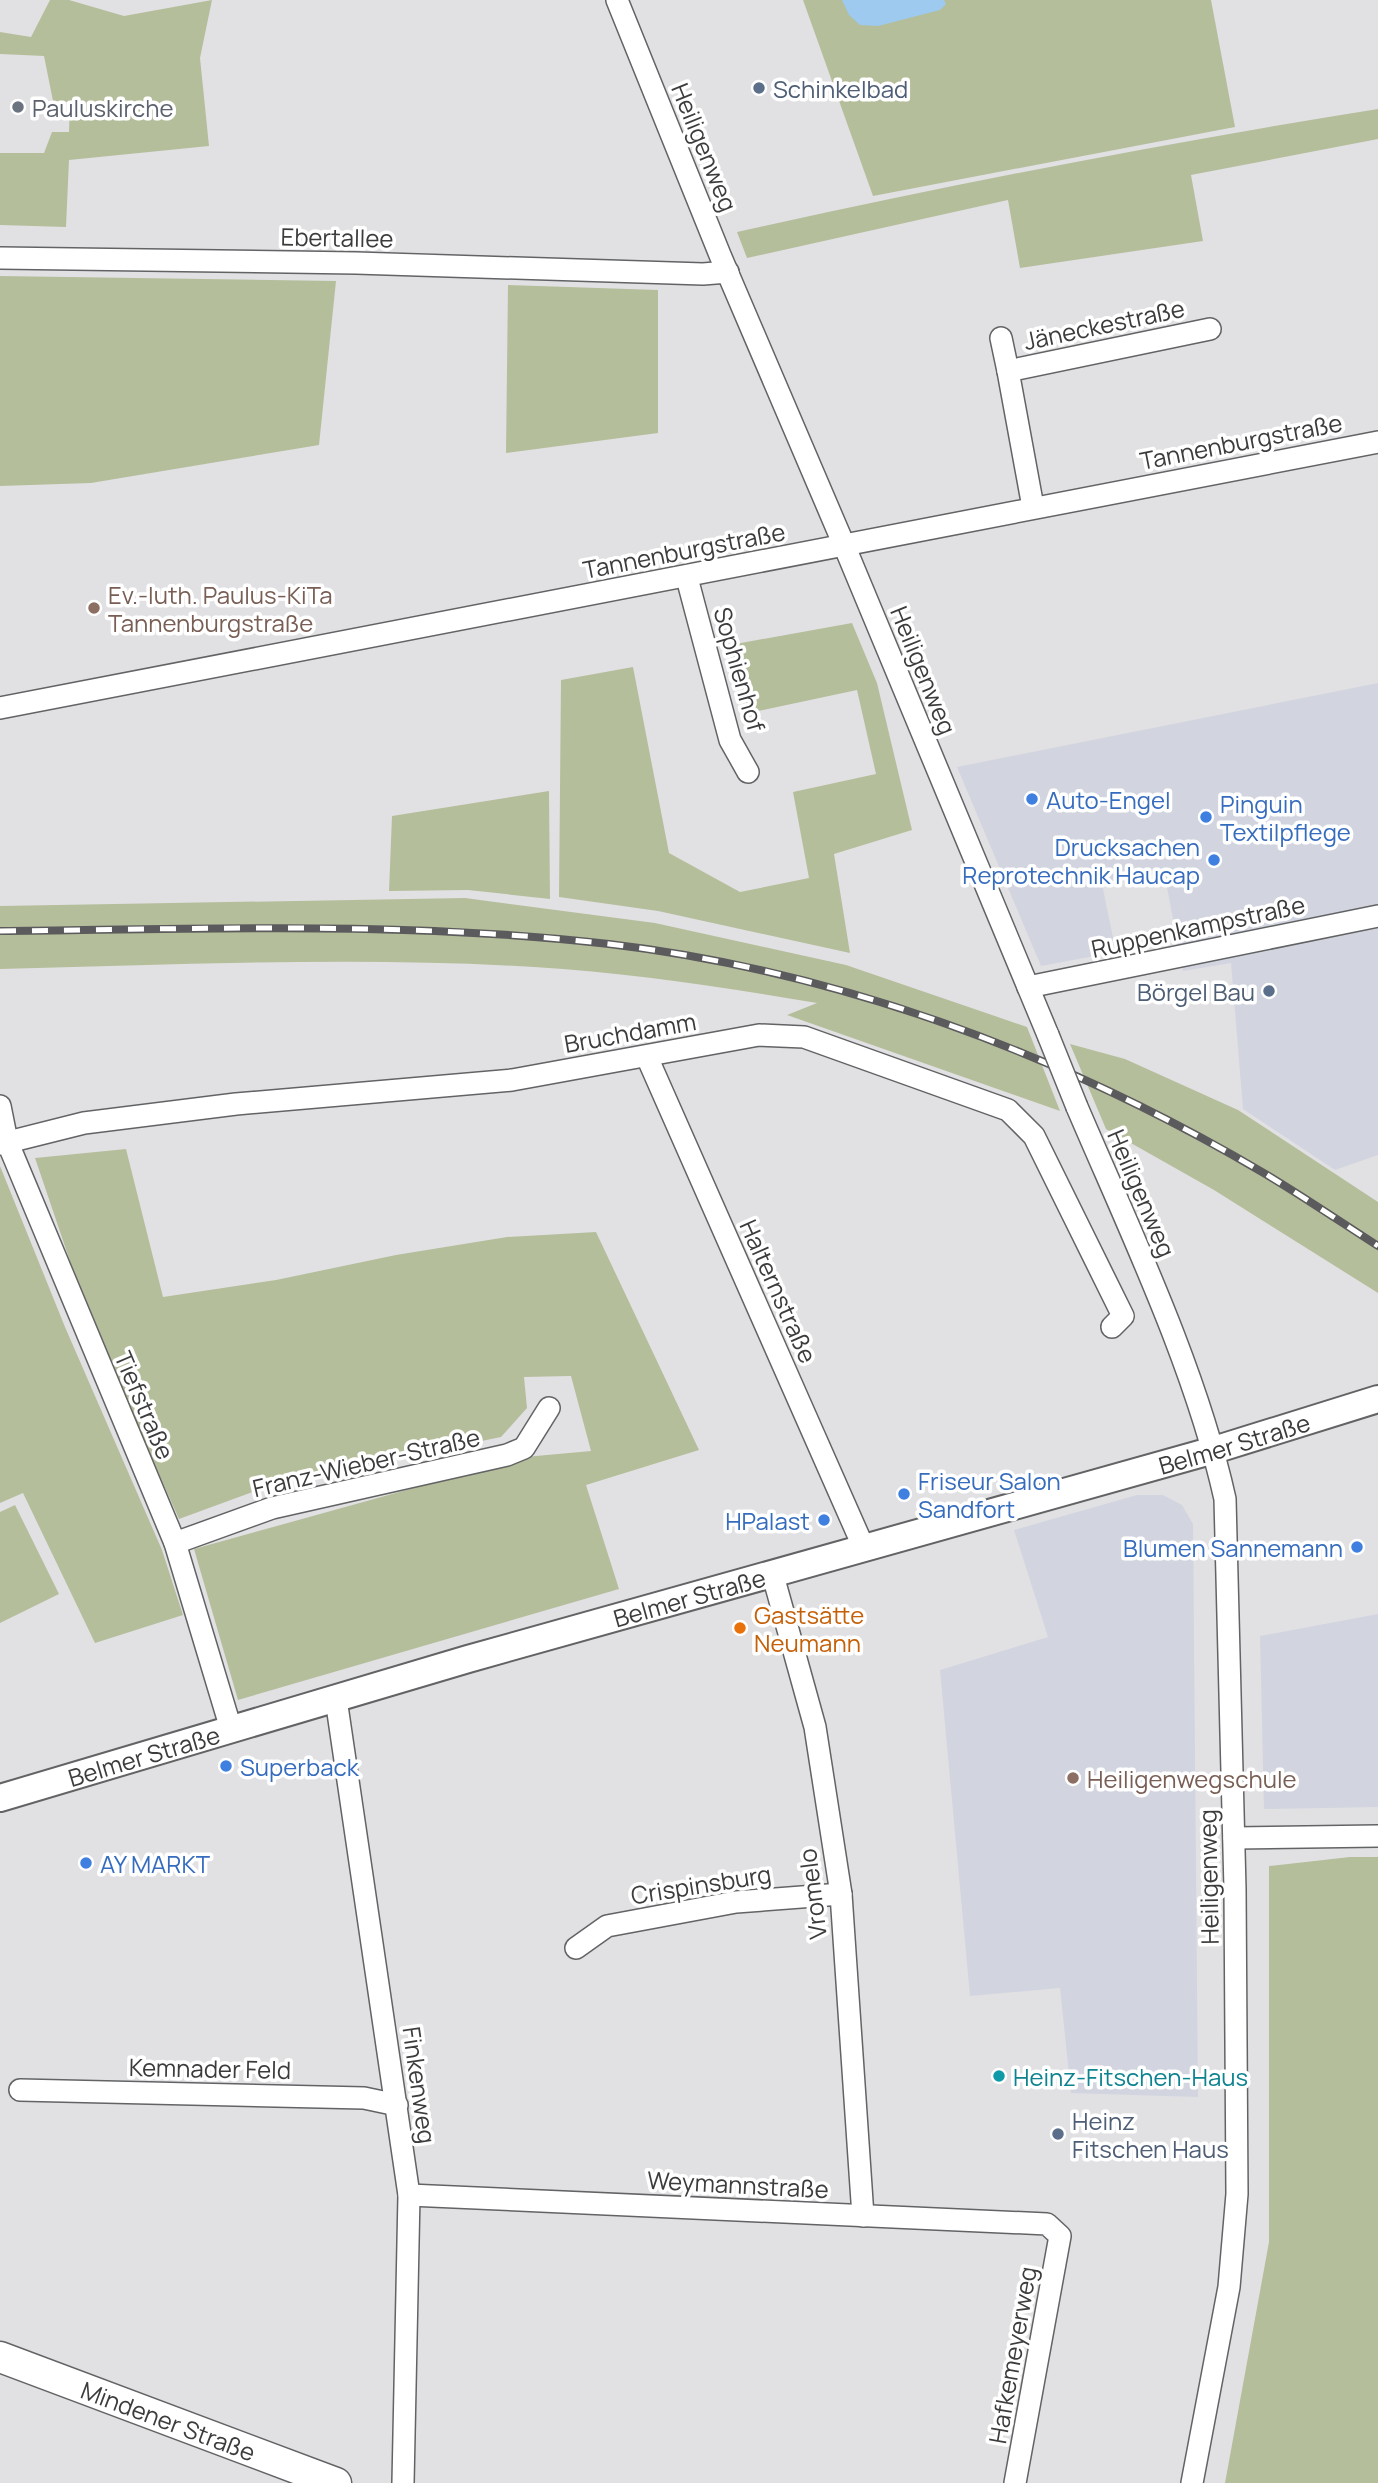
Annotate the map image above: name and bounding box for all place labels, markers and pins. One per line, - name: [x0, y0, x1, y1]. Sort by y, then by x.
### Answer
- place label: Schinkelbad: [773, 72, 908, 105]
- marker: Schinkelbad: [751, 80, 767, 96]
- place label: Pauluskirche: [32, 91, 173, 124]
- marker: Pauluskirche: [10, 99, 26, 115]
- place label: Ev.-luth. Paulus-KiTa Tannenburgstraße: [108, 578, 333, 639]
- marker: Ev.-luth. Paulus-KiTa Tannenburgstraße: [86, 600, 102, 616]
- place label: Auto-Engel: [1046, 783, 1171, 816]
- place label: Pinguin Textilpflege: [1220, 787, 1351, 848]
- marker: Auto-Engel: [1024, 791, 1040, 807]
- marker: Pinguin Textilpflege: [1198, 809, 1214, 825]
- place label: Drucksachen Reprotechnik Haucap: [962, 830, 1200, 891]
- marker: Drucksachen Reprotechnik Haucap: [1206, 852, 1222, 868]
- place label: Börgel Bau: [1137, 975, 1255, 1008]
- marker: Börgel Bau: [1261, 983, 1277, 999]
- place label: Friseur Salon Sandfort: [918, 1464, 1061, 1525]
- marker: Friseur Salon Sandfort: [896, 1486, 912, 1502]
- place label: HPalast: [725, 1504, 810, 1537]
- marker: HPalast: [816, 1512, 832, 1528]
- place label: Blumen Sannemann: [1123, 1531, 1343, 1564]
- marker: Blumen Sannemann: [1349, 1539, 1365, 1555]
- place label: Gastsätte Neumann: [754, 1598, 864, 1659]
- marker: Gastsätte Neumann: [732, 1620, 748, 1636]
- place label: Superback: [240, 1750, 360, 1783]
- marker: Superback: [218, 1758, 234, 1774]
- place label: Heiligenwegschule: [1087, 1762, 1297, 1795]
- marker: Heiligenwegschule: [1065, 1770, 1081, 1786]
- place label: AY MARKT: [100, 1847, 211, 1880]
- marker: AY MARKT: [78, 1855, 94, 1871]
- place label: Heinz-Fitschen-Haus: [1013, 2060, 1248, 2093]
- marker: Heinz-Fitschen-Haus: [991, 2068, 1007, 2084]
- place label: Heinz Fitschen Haus: [1072, 2104, 1229, 2165]
- marker: Heinz Fitschen Haus: [1050, 2126, 1066, 2142]

